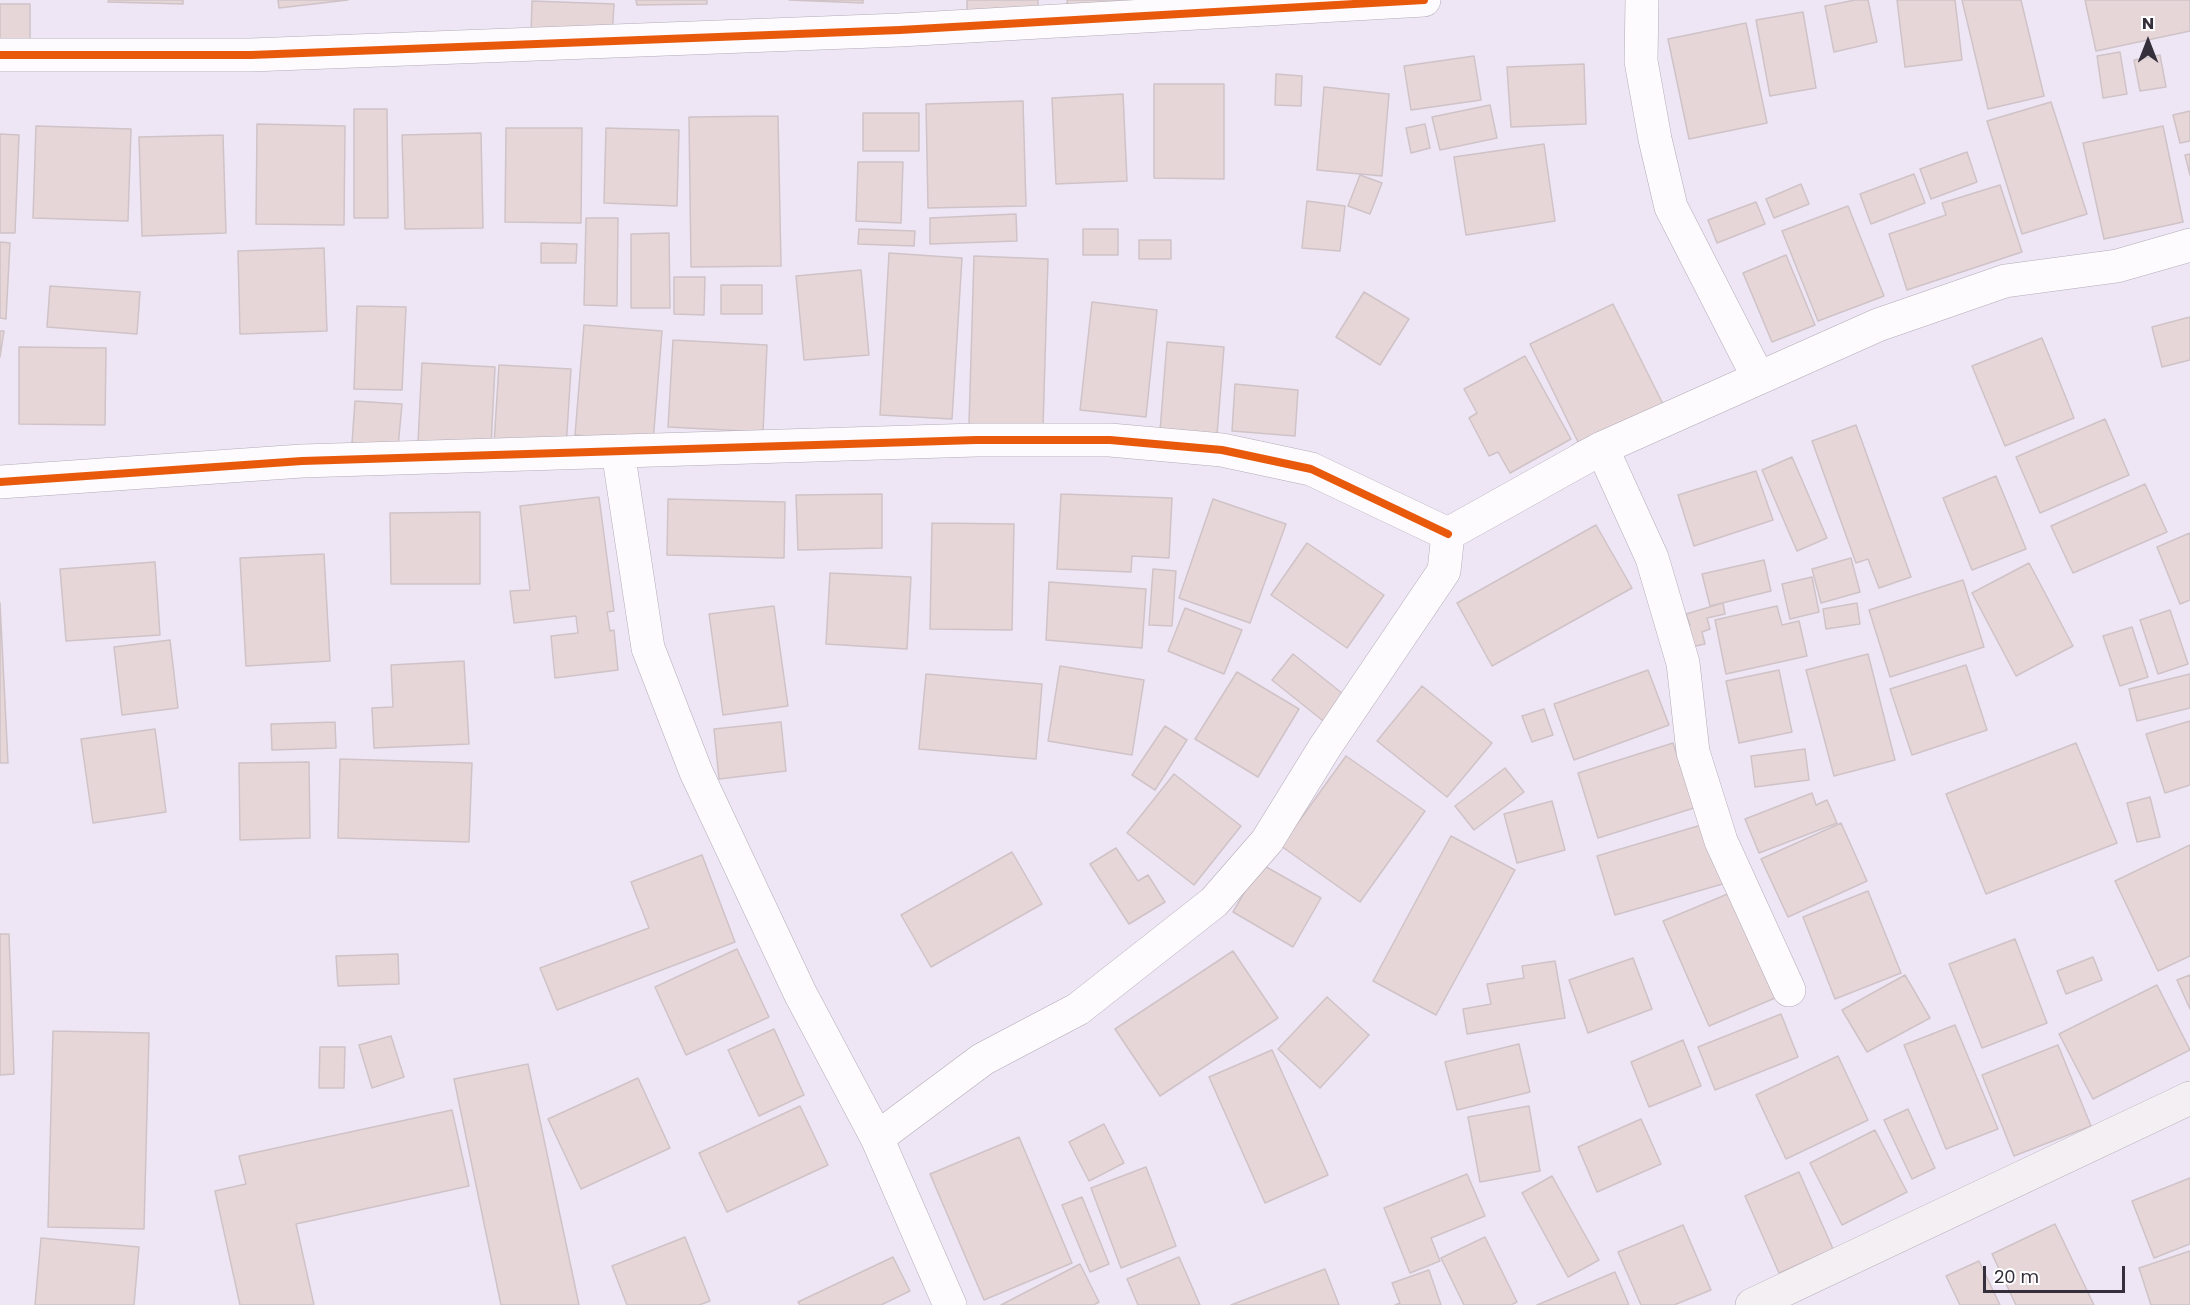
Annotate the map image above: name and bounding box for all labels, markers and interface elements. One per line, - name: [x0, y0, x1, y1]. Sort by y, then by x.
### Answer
- north arrow: [2118, 12, 2178, 72]
- text: N: [2142, 12, 2154, 35]
- scale bar: [1986, 1254, 2128, 1292]
- text: 20 m: [1994, 1264, 2039, 1289]

